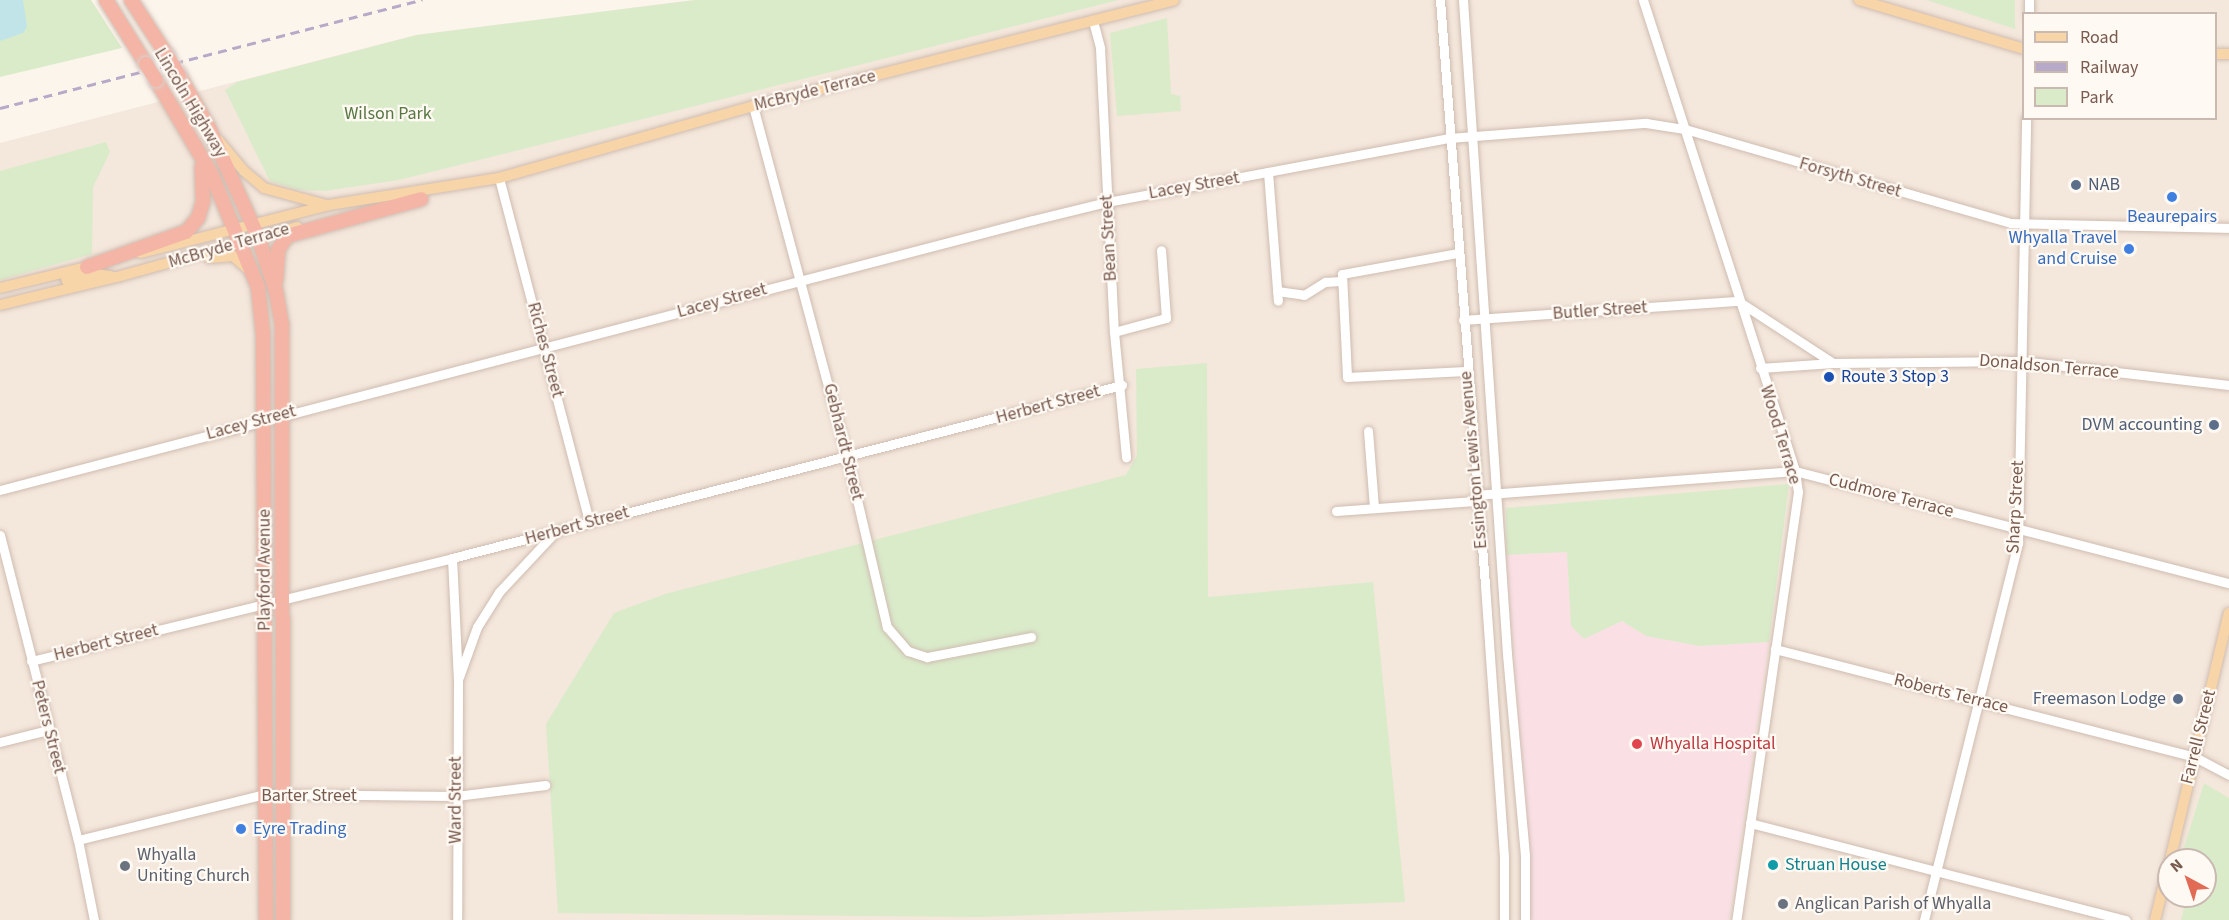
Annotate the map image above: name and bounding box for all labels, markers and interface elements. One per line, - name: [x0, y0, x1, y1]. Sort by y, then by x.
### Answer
- legend: [2022, 12, 2217, 120]
- text: Road: [2080, 25, 2119, 50]
- street label: Lincoln Highway: [149, 44, 231, 162]
- text: Railway: [2080, 55, 2139, 80]
- street label: McBryde Terrace: [752, 65, 878, 117]
- text: Park: [2080, 85, 2114, 110]
- park label: Wilson Park: [344, 103, 432, 125]
- street label: Forsyth Street: [1797, 153, 1903, 203]
- street label: Lacey Street: [1147, 167, 1241, 205]
- place label: NAB: [2088, 174, 2120, 196]
- marker: NAB: [2069, 178, 2083, 192]
- marker: Beaurepairs: [2165, 190, 2179, 204]
- street label: Bean Street: [1096, 194, 1122, 282]
- place label: Beaurepairs: [2127, 206, 2217, 228]
- street label: McBryde Terrace: [166, 218, 292, 274]
- place label: Whyalla Travel and Cruise: [2009, 228, 2117, 270]
- marker: Whyalla Travel and Cruise: [2122, 242, 2136, 256]
- street label: Lacey Street: [675, 279, 769, 323]
- street label: Butler Street: [1552, 297, 1648, 325]
- street label: Riches Street: [522, 300, 568, 400]
- street label: Donaldson Terrace: [1978, 350, 2120, 384]
- place label: Route 3 Stop 3: [1841, 366, 1949, 388]
- street label: Essington Lewis Avenue: [1455, 370, 1493, 550]
- marker: Route 3 Stop 3: [1822, 370, 1836, 384]
- street label: Gebhardt Street: [818, 381, 868, 503]
- street label: Herbert Street: [994, 381, 1102, 429]
- street label: Wood Terrace: [1755, 383, 1805, 487]
- street label: Lacey Street: [204, 401, 298, 445]
- place label: DVM accounting: [2082, 414, 2202, 436]
- marker: DVM accounting: [2207, 418, 2221, 432]
- street label: Sharp Street: [2003, 460, 2029, 554]
- street label: Cudmore Terrace: [1826, 469, 1956, 523]
- street label: Herbert Street: [523, 502, 631, 550]
- street label: Playford Avenue: [254, 509, 276, 631]
- street label: Herbert Street: [52, 620, 160, 666]
- street label: Roberts Terrace: [1891, 669, 2011, 719]
- street label: Peters Street: [26, 678, 70, 776]
- place label: Freemason Lodge: [2033, 688, 2166, 710]
- street label: Farrell Street: [2177, 688, 2221, 786]
- marker: Freemason Lodge: [2171, 692, 2185, 706]
- place label: Whyalla Hospital: [1650, 733, 1776, 755]
- marker: Whyalla Hospital: [1628, 735, 1646, 753]
- street label: Ward Street: [445, 756, 467, 844]
- street label: Barter Street: [261, 785, 357, 807]
- place label: Eyre Trading: [253, 818, 346, 840]
- marker: Eyre Trading: [234, 822, 248, 836]
- place label: Whyalla Uniting Church: [137, 845, 250, 888]
- north arrow: [2157, 848, 2217, 908]
- place label: Struan House: [1785, 854, 1887, 876]
- text: N: [2166, 854, 2188, 878]
- marker: Struan House: [1766, 858, 1780, 872]
- marker: Whyalla Uniting Church: [118, 859, 132, 873]
- place label: Anglican Parish of Whyalla: [1795, 893, 1991, 915]
- marker: Anglican Parish of Whyalla: [1776, 897, 1790, 911]

